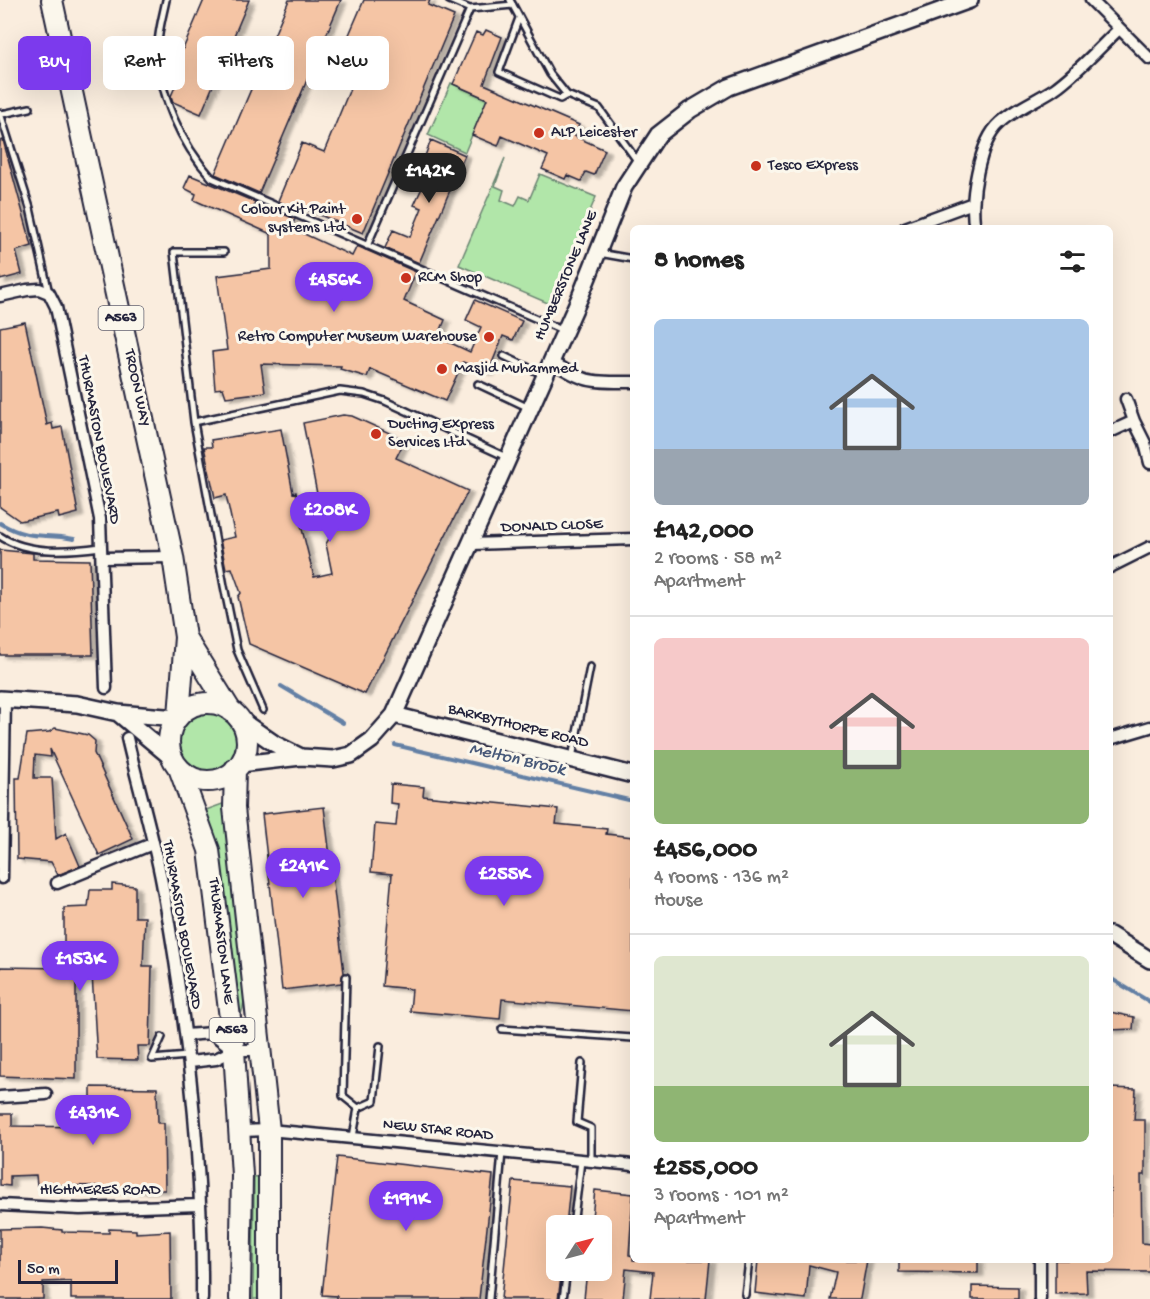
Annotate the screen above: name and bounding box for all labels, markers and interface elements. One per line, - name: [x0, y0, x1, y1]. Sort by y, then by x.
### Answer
- chip: Buy: [18, 36, 91, 90]
- chip: Rent: [103, 36, 185, 90]
- chip: Filters: [197, 36, 294, 90]
- chip: New: [306, 36, 389, 90]
- place label: ALP Leicester: [551, 124, 638, 143]
- marker: ALP Leicester: [532, 126, 546, 140]
- pin: £142K: [387, 153, 471, 204]
- place label: Tesco Express: [767, 157, 859, 176]
- marker: Tesco Express: [749, 159, 763, 173]
- text: £142K: [405, 161, 453, 184]
- place label: Colour Kit Paint systems Ltd: [241, 201, 347, 238]
- street label: HUMBERSTONE LANE: [531, 207, 603, 344]
- marker: Colour Kit Paint systems Ltd: [350, 212, 364, 226]
- icon: filters: [1056, 245, 1089, 278]
- text: 8 homes: [654, 246, 743, 277]
- pin: £456K: [292, 262, 376, 313]
- place label: RCM Shop: [418, 269, 482, 288]
- text: £456K: [309, 270, 359, 293]
- marker: RCM Shop: [399, 271, 413, 285]
- road number: A563: [98, 306, 144, 330]
- place label: Retro Computer Museum Warehouse: [238, 328, 478, 347]
- marker: Retro Computer Museum Warehouse: [482, 330, 496, 344]
- street label: TROON WAY: [118, 347, 153, 428]
- street label: THURMASTON BOULEVARD: [72, 353, 124, 526]
- icon: home: [818, 358, 926, 466]
- place label: Masjid Muhammed: [454, 360, 579, 379]
- marker: Masjid Muhammed: [435, 362, 449, 376]
- place label: Ducting Express Services Ltd: [387, 416, 495, 453]
- marker: Ducting Express Services Ltd: [369, 427, 383, 441]
- pin: £208K: [288, 492, 372, 543]
- text: £208K: [304, 500, 356, 523]
- street label: DONALD CLOSE: [500, 516, 604, 538]
- text: £142,000: [654, 517, 754, 548]
- text: 2 rooms · 58 m²: [654, 548, 782, 571]
- text: Apartment: [654, 571, 744, 594]
- icon: home: [818, 677, 926, 785]
- street label: BARKBYTHORPE ROAD: [445, 700, 591, 754]
- water label: Melton Brook: [467, 739, 569, 782]
- text: £456,000: [654, 836, 757, 867]
- street label: THURMASTON BOULEVARD: [157, 838, 205, 1011]
- pin: £241K: [261, 848, 345, 899]
- text: £241K: [279, 856, 327, 879]
- pin: £255K: [462, 856, 546, 907]
- text: £255K: [479, 864, 529, 887]
- text: 4 rooms · 136 m²: [654, 867, 789, 890]
- street label: THURMASTON LANE: [203, 876, 237, 1006]
- text: House: [654, 890, 703, 913]
- pin: £153K: [38, 941, 122, 992]
- text: £153K: [56, 949, 104, 972]
- icon: home: [818, 995, 926, 1103]
- road number: A563: [210, 1018, 254, 1042]
- pin: £431K: [51, 1095, 135, 1146]
- text: £431K: [69, 1103, 117, 1126]
- street label: NEW STAR ROAD: [382, 1116, 495, 1146]
- text: £255,000: [654, 1154, 758, 1185]
- pin: £191K: [364, 1181, 448, 1232]
- street label: HIGHMERES ROAD: [40, 1182, 161, 1201]
- text: 3 rooms · 101 m²: [654, 1185, 789, 1208]
- text: £191K: [383, 1189, 429, 1212]
- text: Apartment: [654, 1208, 744, 1231]
- north arrow: [546, 1215, 612, 1281]
- map controls: [546, 1215, 612, 1281]
- scale bar: [18, 1257, 118, 1284]
- text: 50 m: [27, 1261, 60, 1280]

